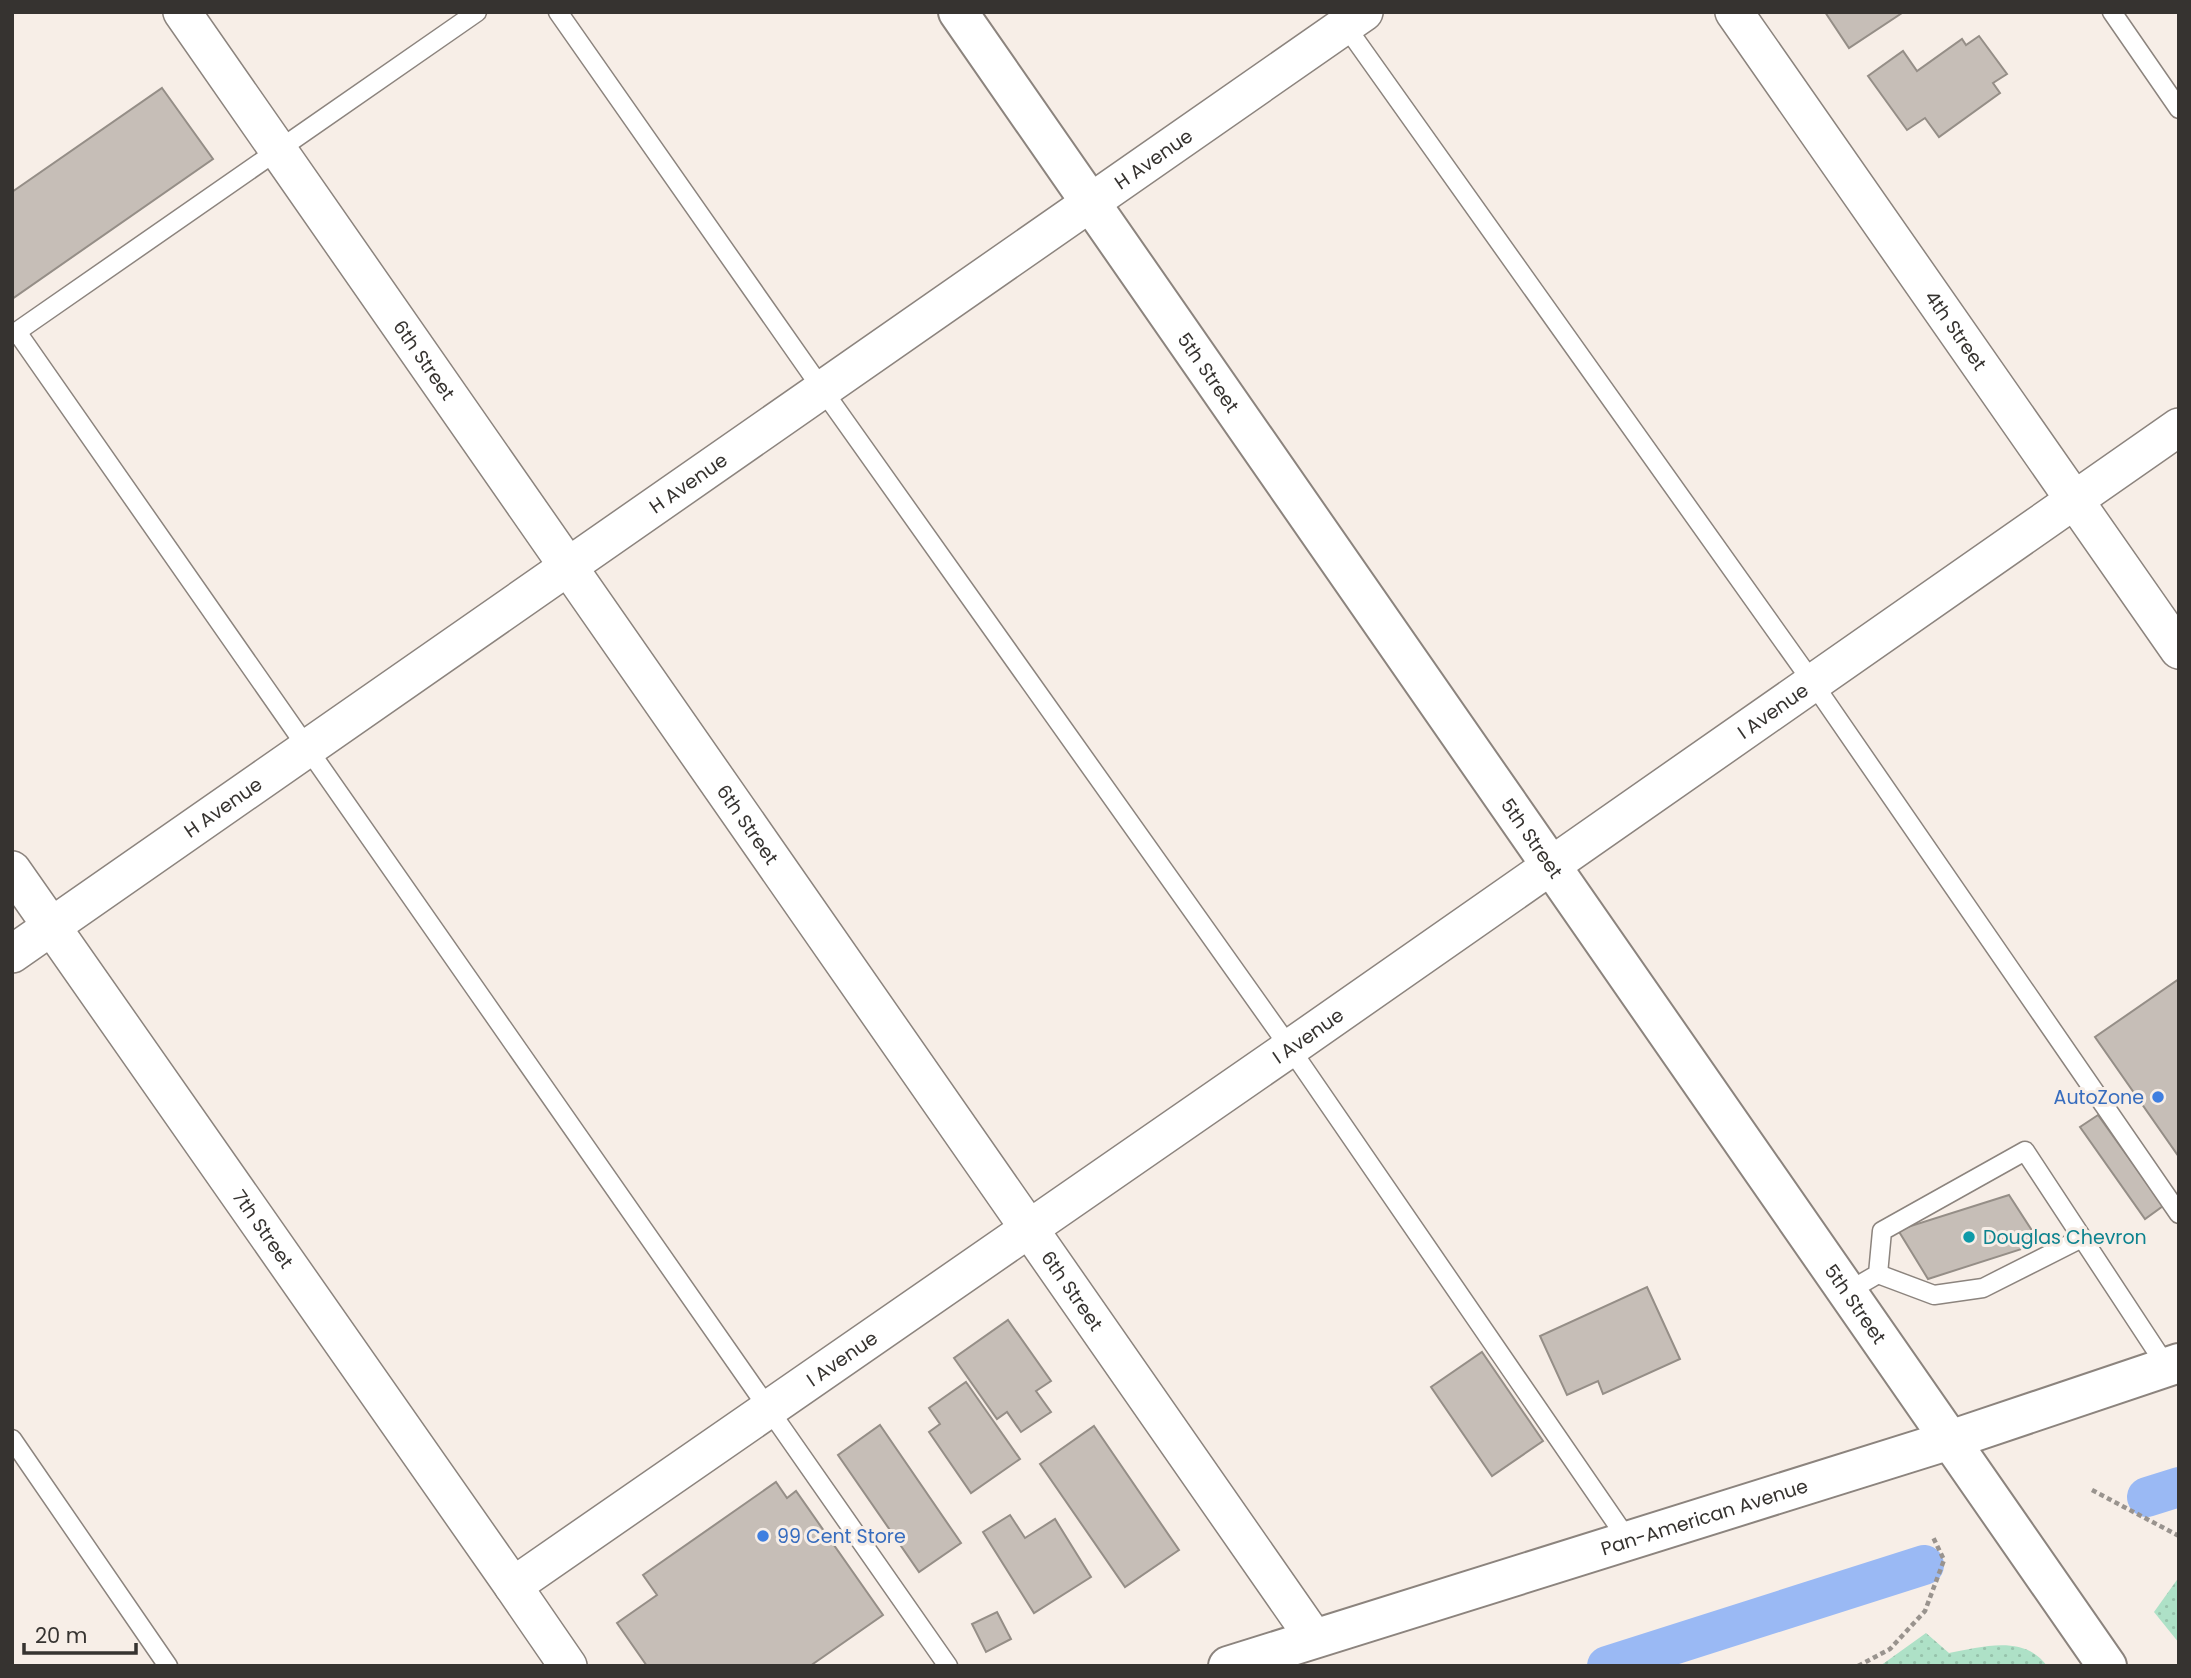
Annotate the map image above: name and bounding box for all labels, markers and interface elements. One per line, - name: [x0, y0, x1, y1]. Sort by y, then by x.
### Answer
- street label: H Avenue: [1109, 123, 1198, 196]
- street label: 4th Street: [1918, 285, 1993, 376]
- street label: 6th Street: [387, 315, 461, 406]
- street label: 5th Street: [1171, 327, 1245, 418]
- street label: H Avenue: [644, 447, 733, 520]
- street label: I Avenue: [1732, 677, 1814, 746]
- street label: H Avenue: [179, 771, 268, 844]
- street label: 6th Street: [710, 779, 785, 870]
- street label: 5th Street: [1494, 793, 1569, 884]
- street label: I Avenue: [1267, 1002, 1349, 1070]
- place label: AutoZone: [2054, 1084, 2144, 1111]
- marker: AutoZone: [2150, 1089, 2166, 1105]
- street label: 7th Street: [226, 1184, 300, 1274]
- place label: Douglas Chevron: [1983, 1224, 2147, 1251]
- marker: Douglas Chevron: [1961, 1229, 1977, 1245]
- street label: 6th Street: [1034, 1246, 1109, 1336]
- street label: 5th Street: [1818, 1259, 1892, 1350]
- street label: I Avenue: [801, 1325, 883, 1393]
- street label: Pan-American Avenue: [1597, 1472, 1811, 1562]
- place label: 99 Cent Store: [777, 1523, 906, 1550]
- marker: 99 Cent Store: [755, 1528, 771, 1544]
- scale bar: [24, 1612, 136, 1656]
- text: 20 m: [35, 1621, 88, 1650]

